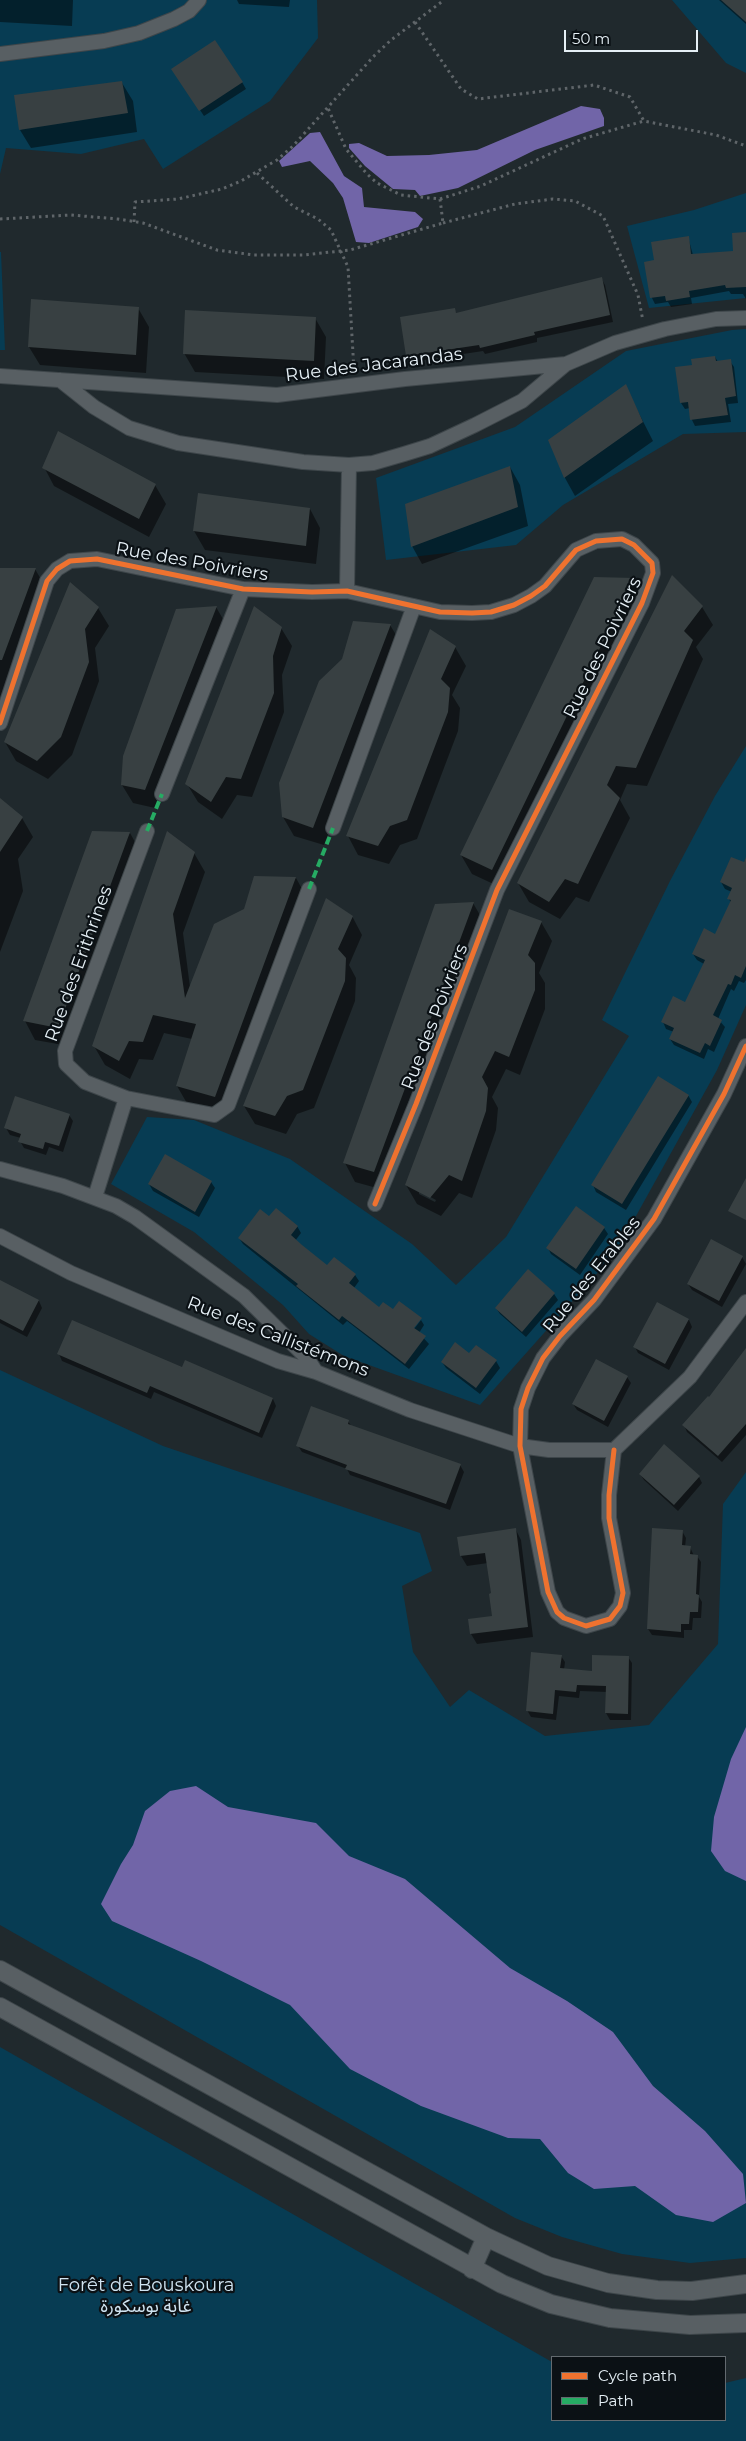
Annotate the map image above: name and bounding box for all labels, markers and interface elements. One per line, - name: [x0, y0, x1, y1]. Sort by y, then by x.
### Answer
- scale bar: [566, 20, 700, 52]
- text: 50 m: [572, 29, 610, 48]
- street label: Rue des Jacarandas: [284, 343, 464, 387]
- street label: Rue des Poivriers: [114, 538, 270, 586]
- street label: Rue des Poivriers: [559, 574, 647, 722]
- street label: Rue des Erithrines: [41, 883, 117, 1045]
- street label: Rue des Poivriers: [397, 941, 473, 1093]
- street label: Rue des Erables: [539, 1213, 645, 1337]
- street label: Rue des Callistémons: [184, 1292, 372, 1382]
- park label: Forêt de Bouskoura غابة بوسكورة: [58, 2275, 234, 2318]
- legend: [551, 2356, 726, 2421]
- text: Cycle path: [598, 2366, 677, 2385]
- text: Path: [598, 2391, 634, 2410]

